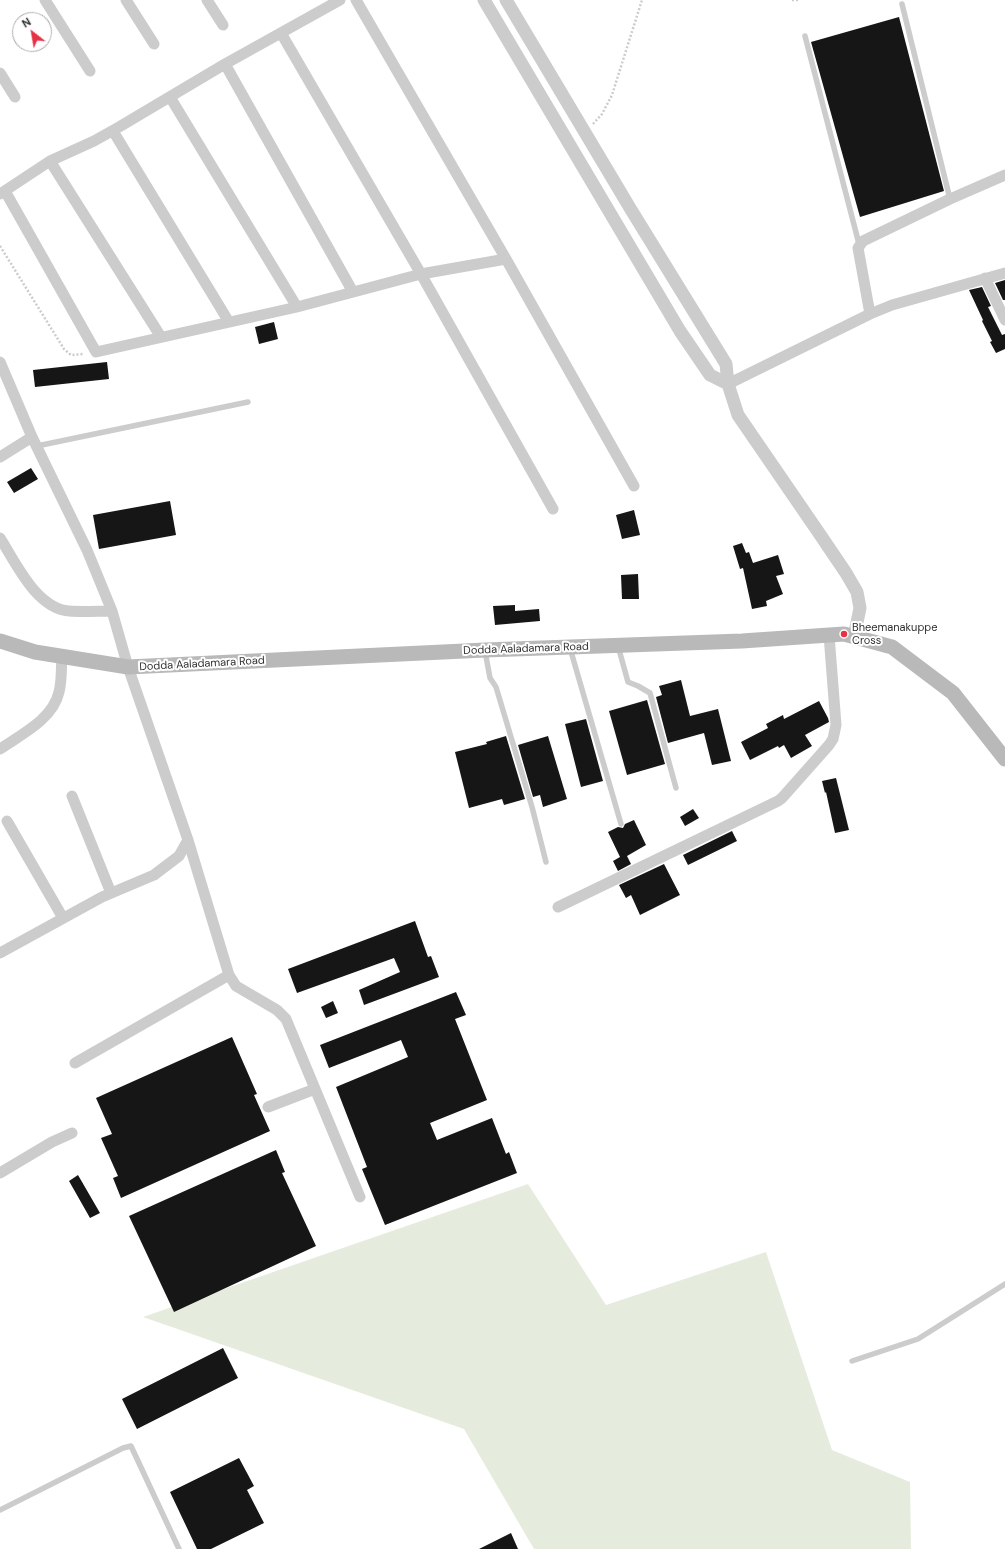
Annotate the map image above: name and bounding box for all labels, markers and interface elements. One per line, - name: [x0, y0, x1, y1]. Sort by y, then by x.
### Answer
- north arrow: [12, 12, 52, 52]
- text: N: [19, 15, 33, 31]
- place label: Bheemanakuppe Cross: [852, 621, 937, 647]
- marker: Bheemanakuppe Cross: [839, 629, 849, 639]
- street label: Dodda Aaladamara Road: [463, 640, 589, 658]
- street label: Dodda Aaladamara Road: [139, 654, 265, 674]

